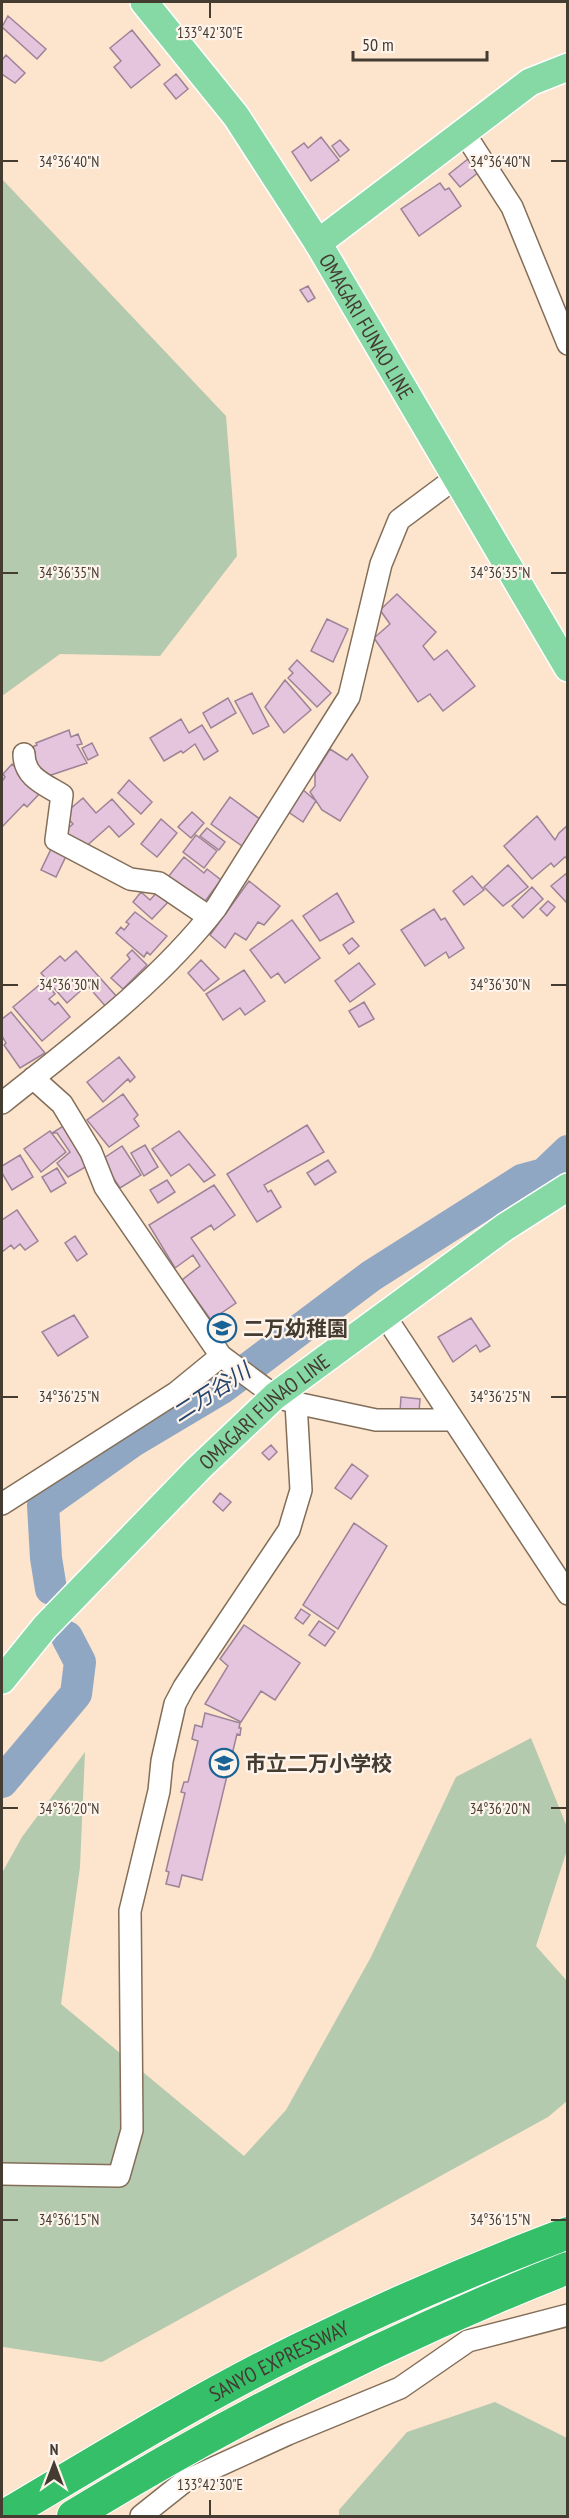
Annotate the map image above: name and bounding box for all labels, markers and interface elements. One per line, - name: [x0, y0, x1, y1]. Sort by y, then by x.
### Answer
- text: 133°42'30"E: [177, 23, 243, 42]
- scale bar: [353, 24, 486, 62]
- text: 50 m: [362, 33, 394, 56]
- text: 34°36'40"N: [39, 152, 99, 171]
- text: 34°36'40"N: [470, 152, 530, 171]
- street label: OMAGARI FUNAO LINE: [313, 248, 420, 404]
- text: 34°36'35"N: [39, 563, 99, 582]
- text: 34°36'35"N: [470, 563, 530, 582]
- text: 34°36'30"N: [39, 975, 99, 994]
- text: 34°36'30"N: [470, 975, 530, 994]
- school or university icon: 二万幼稚園: [206, 1312, 238, 1344]
- place label: 二万幼稚園: [243, 1315, 348, 1342]
- street label: OMAGARI FUNAO LINE: [193, 1347, 335, 1475]
- water label: 二万谷川: [166, 1355, 257, 1428]
- text: 34°36'25"N: [39, 1387, 99, 1406]
- text: 34°36'25"N: [470, 1387, 530, 1406]
- school or university icon: 市立二万小学校: [208, 1747, 240, 1779]
- place label: 市立二万小学校: [245, 1750, 392, 1777]
- text: 34°36'20"N: [39, 1799, 99, 1818]
- text: 34°36'20"N: [470, 1799, 530, 1818]
- text: 34°36'15"N: [39, 2210, 99, 2229]
- text: 34°36'15"N: [470, 2210, 530, 2229]
- street label: SANYO EXPRESSWAY: [204, 2314, 353, 2407]
- north arrow: [24, 2434, 84, 2494]
- text: N: [50, 2439, 58, 2459]
- text: 133°42'30"E: [177, 2475, 243, 2494]

